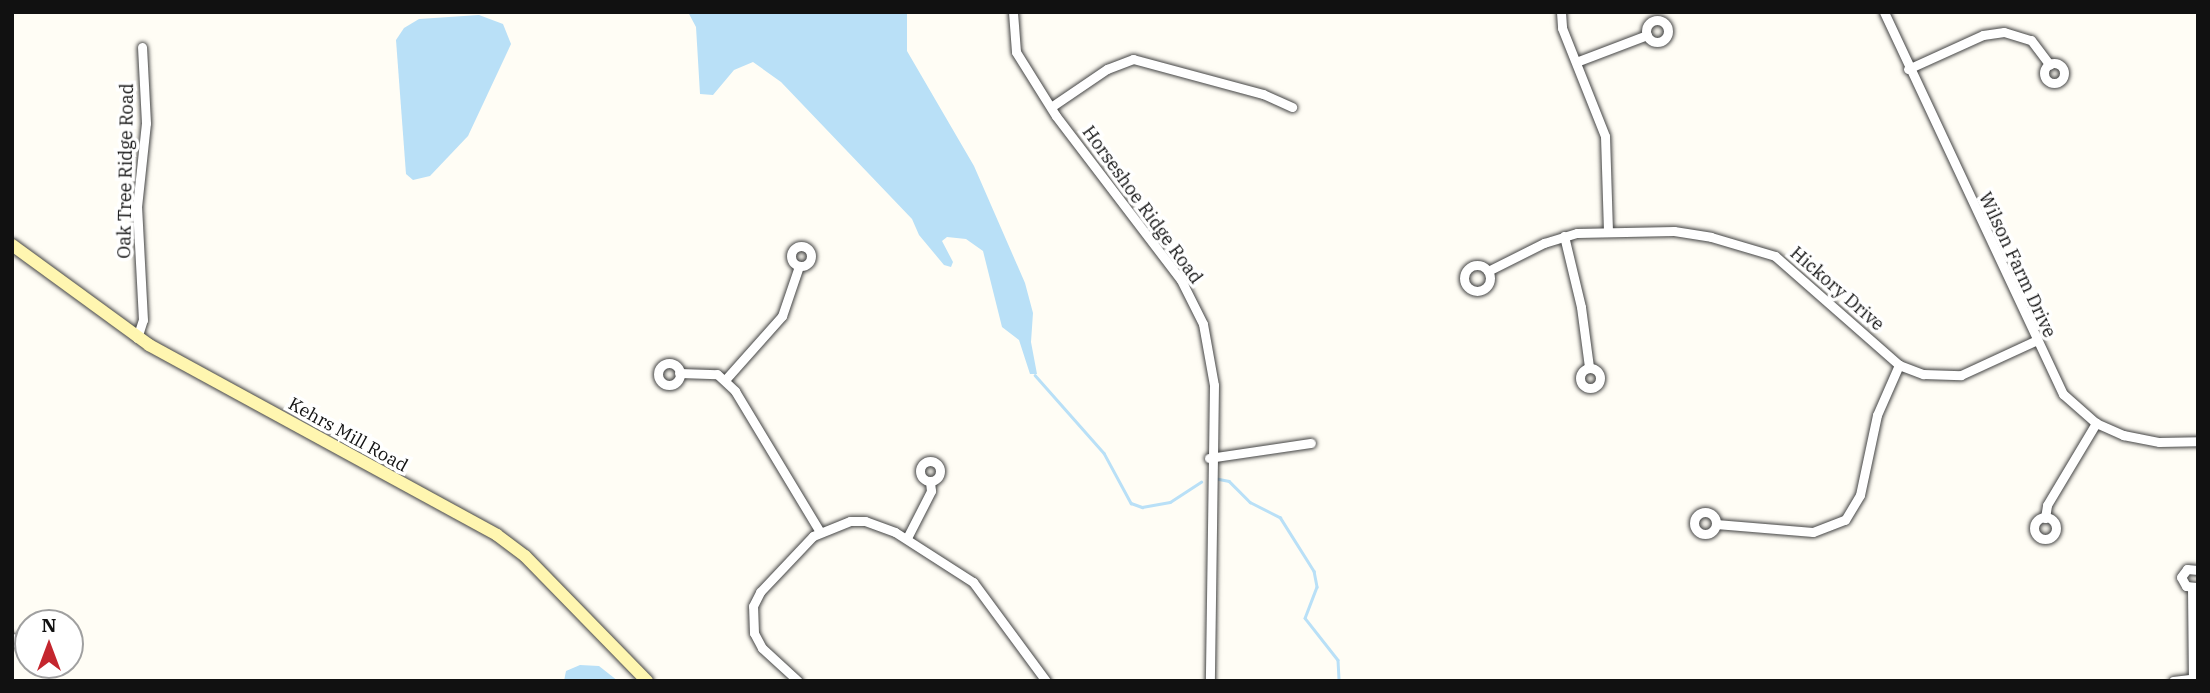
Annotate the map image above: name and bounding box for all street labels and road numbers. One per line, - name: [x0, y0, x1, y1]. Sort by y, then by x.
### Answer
- street label: Oak Tree Ridge Road: [114, 83, 138, 259]
- street label: Horseshoe Ridge Road: [1077, 122, 1207, 288]
- street label: Wilson Farm Drive: [1974, 189, 2060, 341]
- street label: Hickory Drive: [1786, 242, 1888, 336]
- street label: Kehrs Mill Road: [284, 393, 412, 477]

